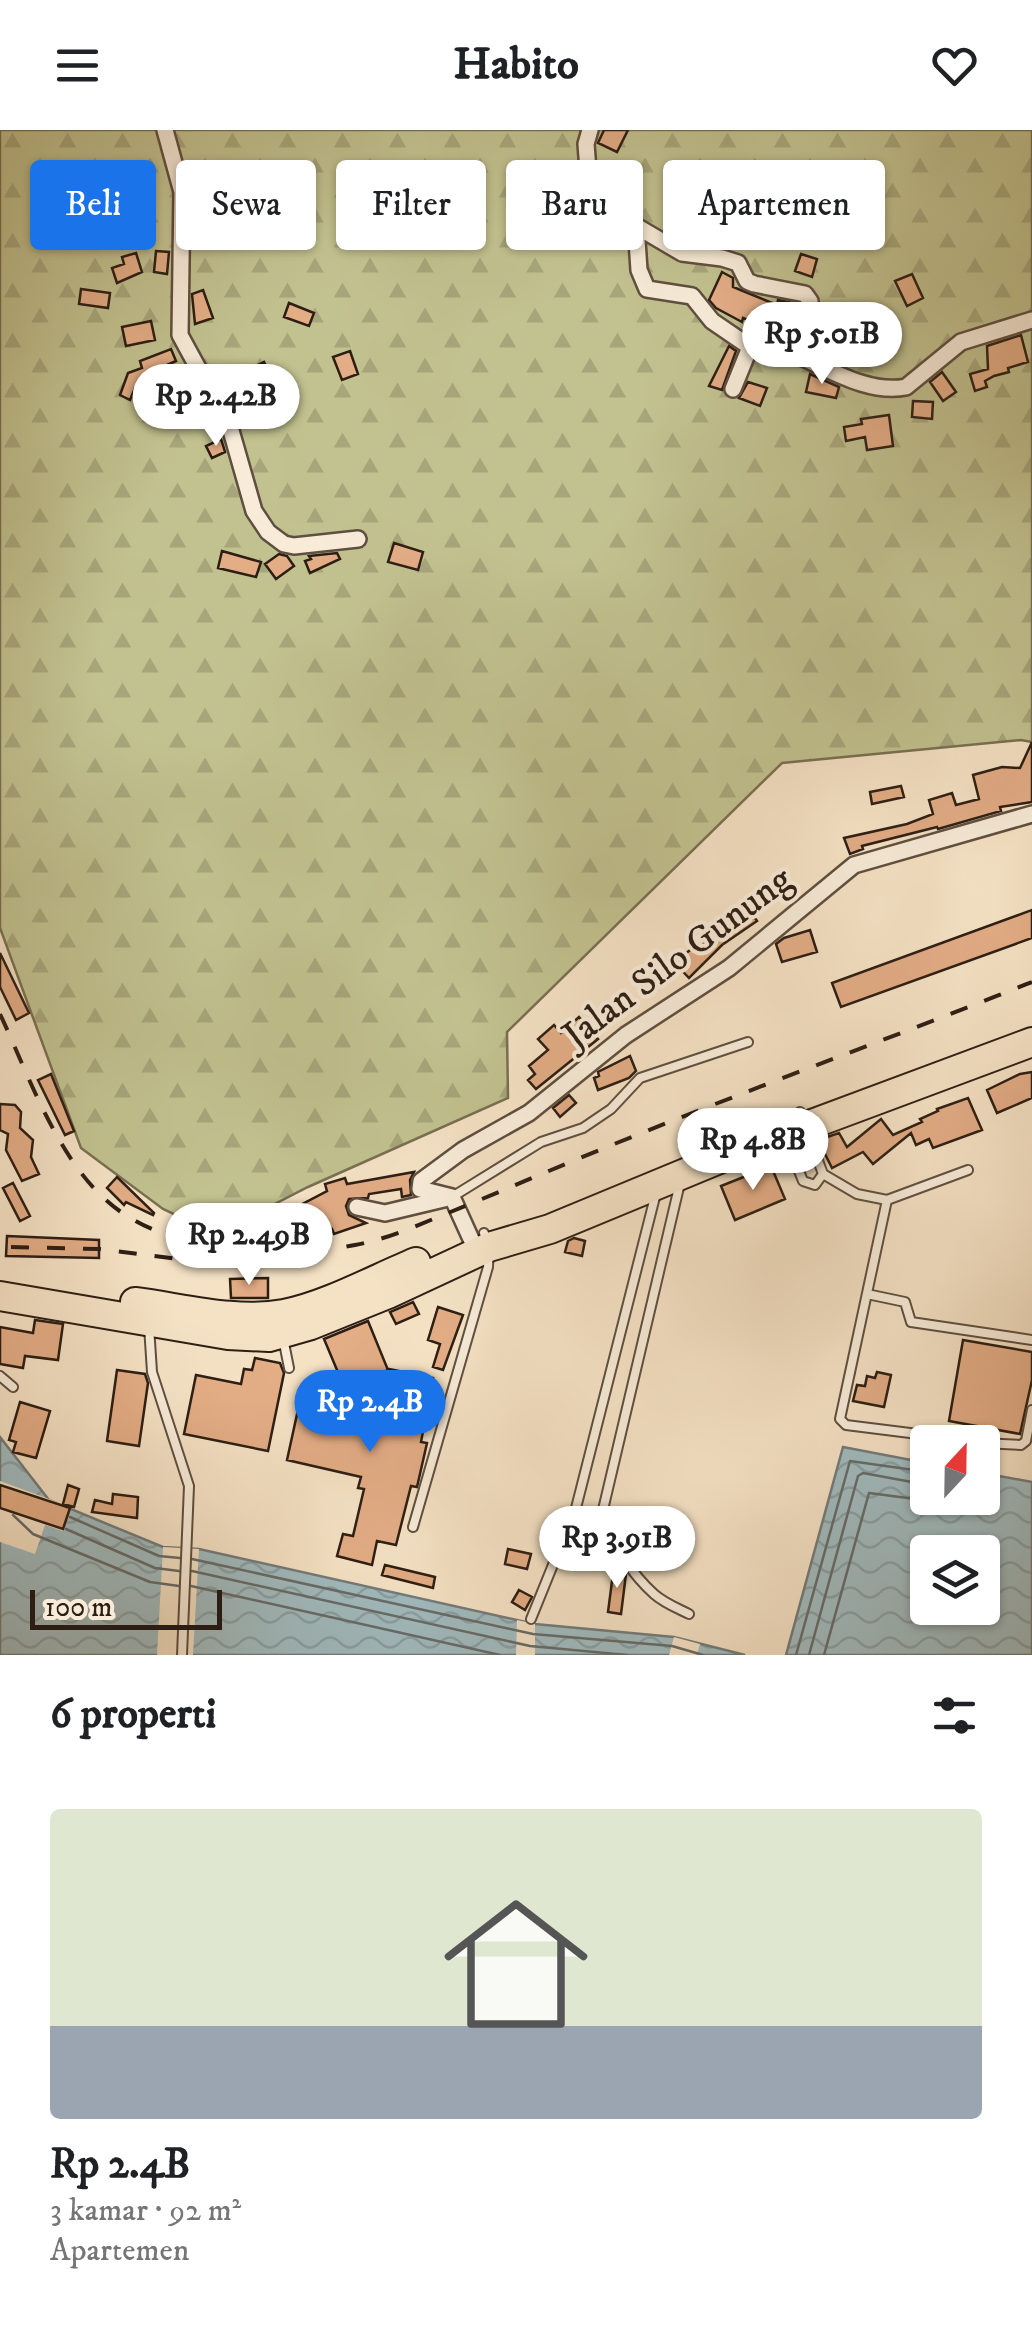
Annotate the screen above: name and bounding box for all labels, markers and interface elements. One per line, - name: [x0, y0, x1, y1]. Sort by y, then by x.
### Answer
- text: Habito: [453, 37, 579, 93]
- icon: menu: [50, 38, 105, 93]
- icon: heart: [927, 38, 982, 93]
- chip: Beli: [30, 160, 156, 250]
- chip: Sewa: [176, 160, 316, 250]
- chip: Filter: [336, 160, 486, 250]
- chip: Baru: [506, 160, 643, 250]
- chip: Apartemen: [663, 160, 885, 250]
- pin: Rp 5.01B: [719, 302, 925, 387]
- text: Rp 5.01B: [764, 314, 880, 354]
- pin: Rp 2.42B: [113, 364, 319, 449]
- text: Rp 2.42B: [155, 376, 277, 416]
- street label: Jalan Silo Gunung: [551, 856, 803, 1062]
- pin: Rp 4.8B: [661, 1108, 845, 1193]
- text: Rp 4.8B: [699, 1120, 807, 1160]
- pin: Rp 2.49B: [146, 1203, 352, 1288]
- text: Rp 2.49B: [188, 1215, 310, 1255]
- pin: Rp 2.4B: [278, 1370, 462, 1455]
- text: Rp 2.4B: [317, 1382, 423, 1422]
- north arrow: [910, 1425, 1000, 1515]
- map controls: [910, 1425, 1000, 1625]
- pin: Rp 3.91B: [514, 1506, 720, 1591]
- text: Rp 3.91B: [561, 1518, 673, 1558]
- button: layers: [910, 1535, 1000, 1625]
- scale bar: [30, 1585, 222, 1630]
- text: 100 m: [45, 1590, 112, 1625]
- icon: filters: [927, 1688, 982, 1743]
- text: 6 properti: [50, 1689, 216, 1741]
- icon: home: [426, 1874, 606, 2054]
- text: Rp 2.4B: [50, 2139, 190, 2191]
- text: 3 kamar · 92 m²: [50, 2191, 241, 2231]
- text: Apartemen: [50, 2231, 189, 2271]

